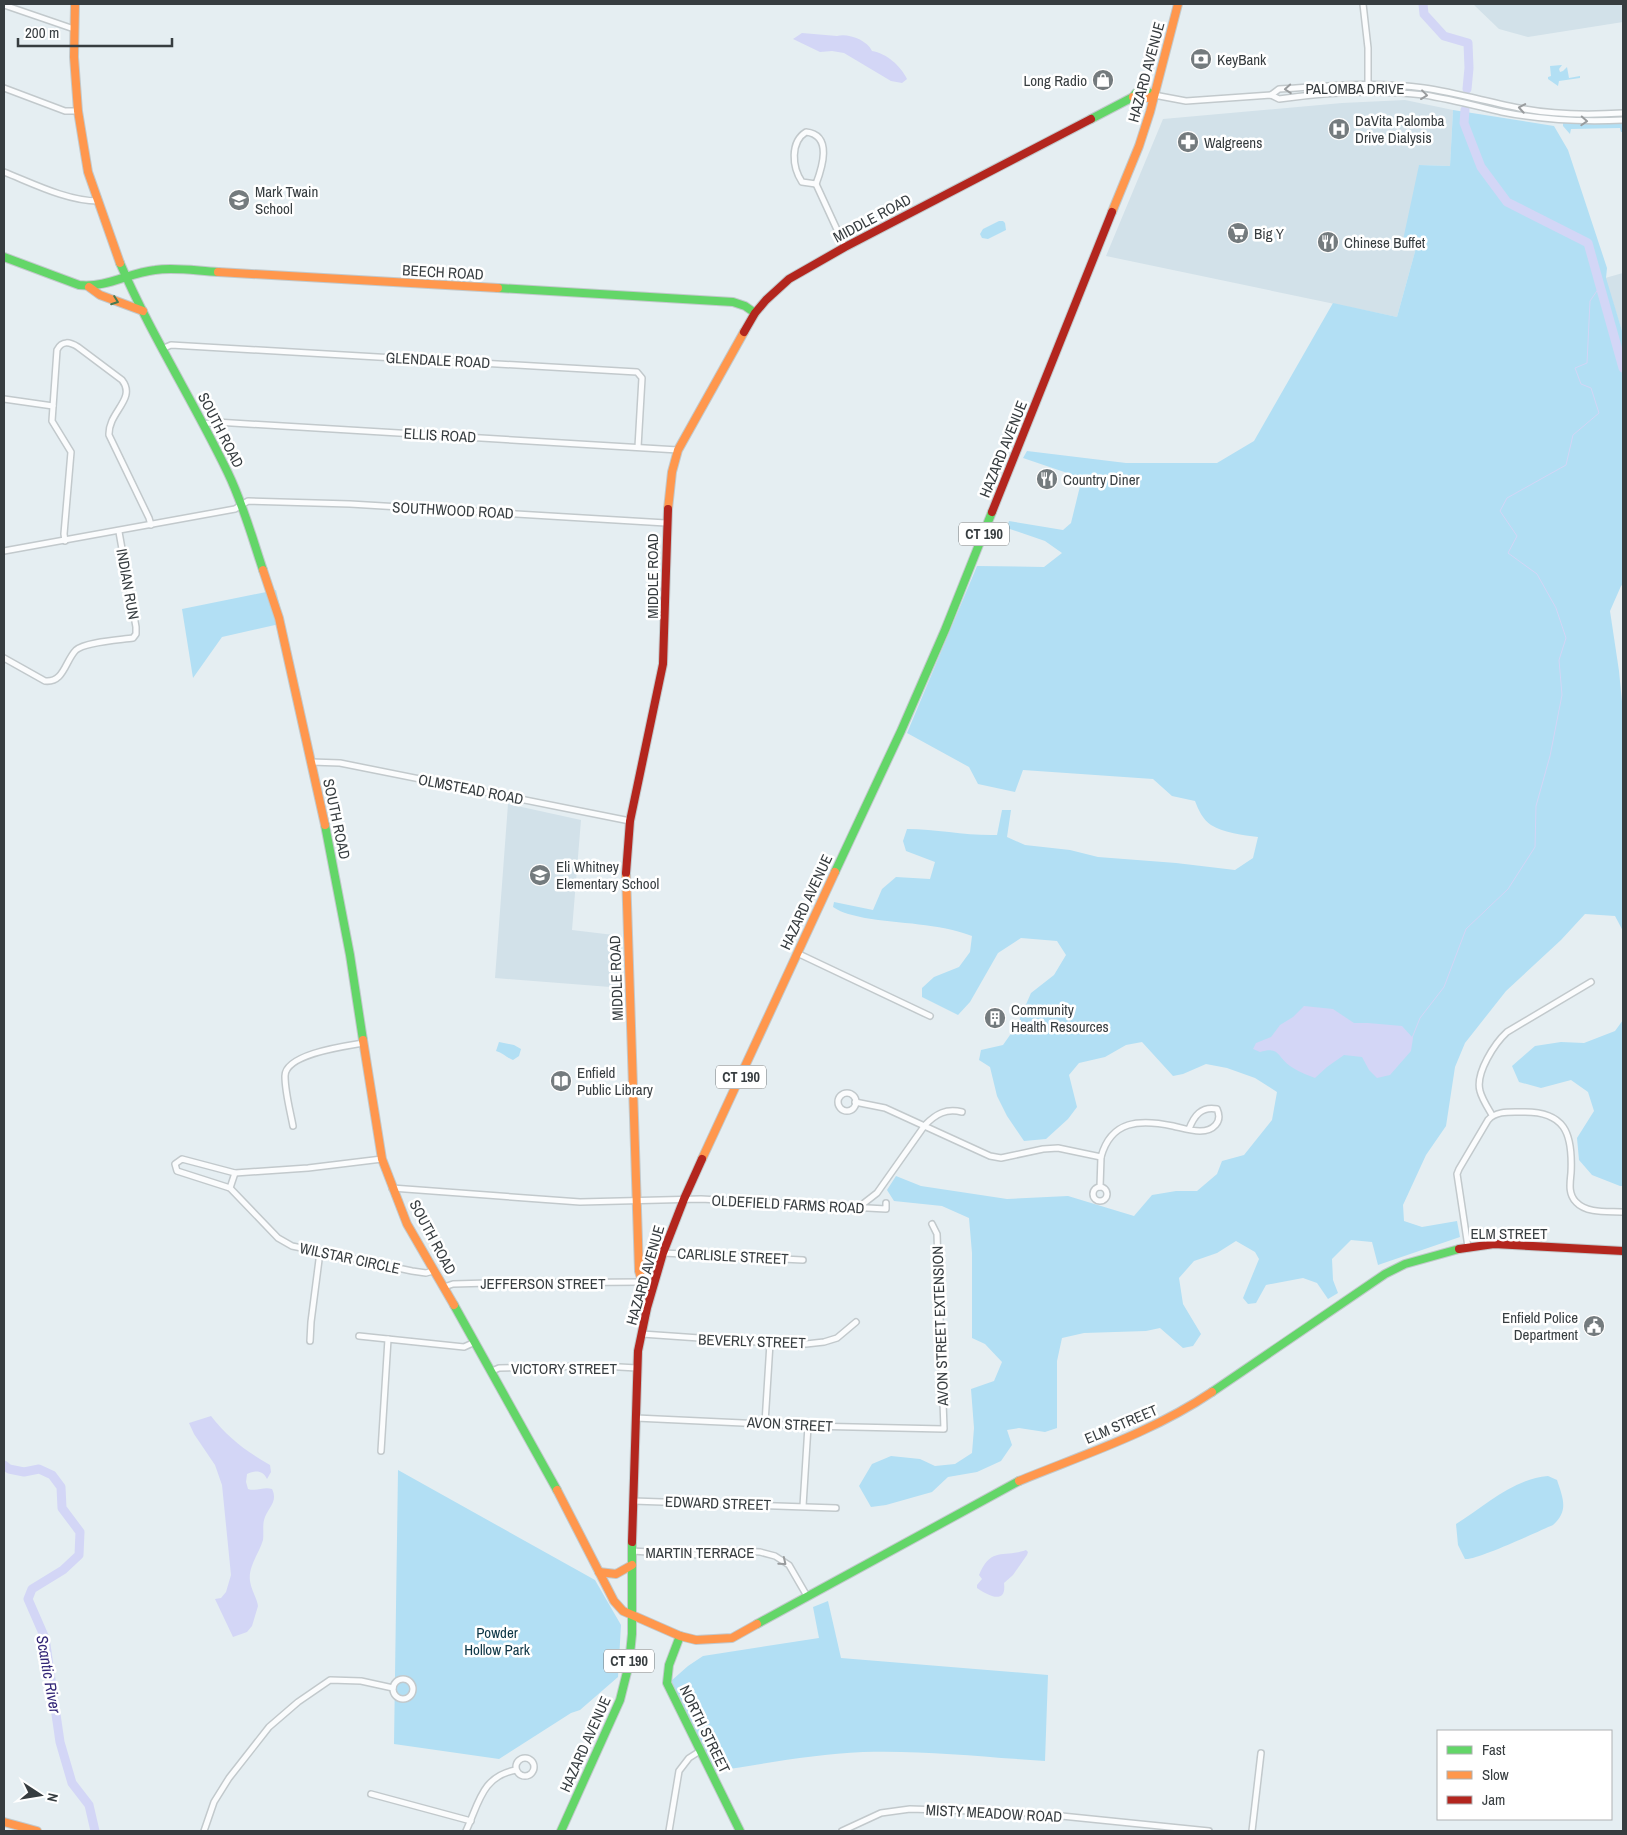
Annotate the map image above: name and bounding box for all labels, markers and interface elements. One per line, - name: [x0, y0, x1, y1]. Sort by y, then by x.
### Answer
- scale bar: [18, 15, 171, 47]
- street label: HAZARD AVENUE: [1123, 20, 1169, 124]
- text: 200 m: [25, 22, 59, 43]
- bank icon: KeyBank: [1189, 47, 1213, 71]
- place label: KeyBank: [1217, 49, 1267, 70]
- shop icon: Long Radio: [1091, 68, 1115, 92]
- place label: Long Radio: [1023, 70, 1087, 91]
- street label: PALOMBA DRIVE: [1306, 78, 1404, 99]
- one-way arrow: [1284, 83, 1292, 94]
- one-way arrow: [1419, 90, 1428, 100]
- one-way arrow: [1518, 103, 1527, 114]
- place label: DaVita Palomba Drive Dialysis: [1355, 110, 1445, 148]
- one-way arrow: [1580, 115, 1588, 126]
- hospital icon: DaVita Palomba Drive Dialysis: [1327, 117, 1351, 141]
- pharmacy icon: Walgreens: [1176, 130, 1200, 154]
- place label: Walgreens: [1204, 132, 1262, 153]
- place label: Mark Twain School: [255, 181, 318, 219]
- school or university icon: Mark Twain School: [227, 188, 251, 212]
- street label: MIDDLE ROAD: [829, 189, 915, 247]
- supermarket icon: Big Y: [1226, 221, 1250, 245]
- place label: Big Y: [1254, 223, 1285, 244]
- restaurant icon: Chinese Buffet: [1316, 230, 1340, 254]
- place label: Chinese Buffet: [1344, 232, 1426, 253]
- street label: BEECH ROAD: [402, 259, 484, 285]
- one-way arrow: [111, 295, 119, 305]
- street label: GLENDALE ROAD: [385, 347, 491, 373]
- street label: SOUTH ROAD: [193, 389, 249, 471]
- street label: HAZARD AVENUE: [974, 397, 1032, 501]
- street label: ELLIS ROAD: [403, 423, 477, 447]
- restaurant icon: Country Diner: [1035, 467, 1059, 491]
- place label: Country Diner: [1063, 469, 1140, 490]
- street label: SOUTHWOOD ROAD: [392, 496, 514, 524]
- road number: CT 190: [959, 522, 1009, 546]
- street label: MIDDLE ROAD: [642, 533, 663, 619]
- street label: INDIAN RUN: [111, 547, 145, 621]
- street label: OLMSTEAD ROAD: [417, 769, 525, 810]
- street label: SOUTH ROAD: [318, 777, 356, 861]
- street label: HAZARD AVENUE: [775, 851, 837, 953]
- place label: Eli Whitney Elementary School: [556, 856, 659, 894]
- school or university icon: Eli Whitney Elementary School: [528, 863, 552, 887]
- street label: MIDDLE ROAD: [604, 935, 628, 1021]
- place label: Community Health Resources: [1011, 999, 1109, 1037]
- building icon: Community Health Resources: [983, 1006, 1007, 1030]
- place label: Enfield Public Library: [577, 1062, 654, 1100]
- road number: CT 190: [716, 1066, 766, 1088]
- library icon: Enfield Public Library: [549, 1069, 573, 1093]
- street label: OLDEFIELD FARMS ROAD: [711, 1190, 865, 1218]
- street label: SOUTH ROAD: [404, 1196, 462, 1278]
- street label: HAZARD AVENUE: [621, 1223, 669, 1327]
- street label: ELM STREET: [1470, 1223, 1548, 1244]
- street label: WILSTAR CIRCLE: [298, 1237, 402, 1279]
- street label: CARLISLE STREET: [677, 1243, 790, 1269]
- street label: AVON STREET EXTENSION: [927, 1246, 953, 1407]
- street label: JEFFERSON STREET: [480, 1273, 606, 1294]
- place label: Enfield Police Department: [1502, 1307, 1579, 1345]
- public building icon: Enfield Police Department: [1582, 1314, 1606, 1338]
- street label: BEVERLY STREET: [698, 1329, 807, 1353]
- street label: VICTORY STREET: [511, 1358, 617, 1379]
- street label: ELM STREET: [1081, 1399, 1161, 1449]
- street label: AVON STREET: [746, 1411, 834, 1437]
- street label: EDWARD STREET: [665, 1491, 772, 1515]
- street label: MARTIN TERRACE: [646, 1542, 754, 1563]
- one-way arrow: [777, 1556, 786, 1564]
- park label: Powder Hollow Park: [464, 1622, 531, 1660]
- water label: Scantic River: [31, 1633, 67, 1715]
- road number: CT 190: [604, 1650, 654, 1672]
- street label: NORTH STREET: [675, 1681, 736, 1777]
- street label: HAZARD AVENUE: [554, 1693, 616, 1795]
- legend: [1437, 1730, 1612, 1820]
- text: Fast: [1482, 1739, 1506, 1760]
- text: Slow: [1482, 1764, 1509, 1785]
- north arrow: [15, 1770, 65, 1820]
- text: Jam: [1482, 1789, 1505, 1810]
- text: N: [43, 1792, 62, 1804]
- street label: MISTY MEADOW ROAD: [925, 1799, 1063, 1827]

